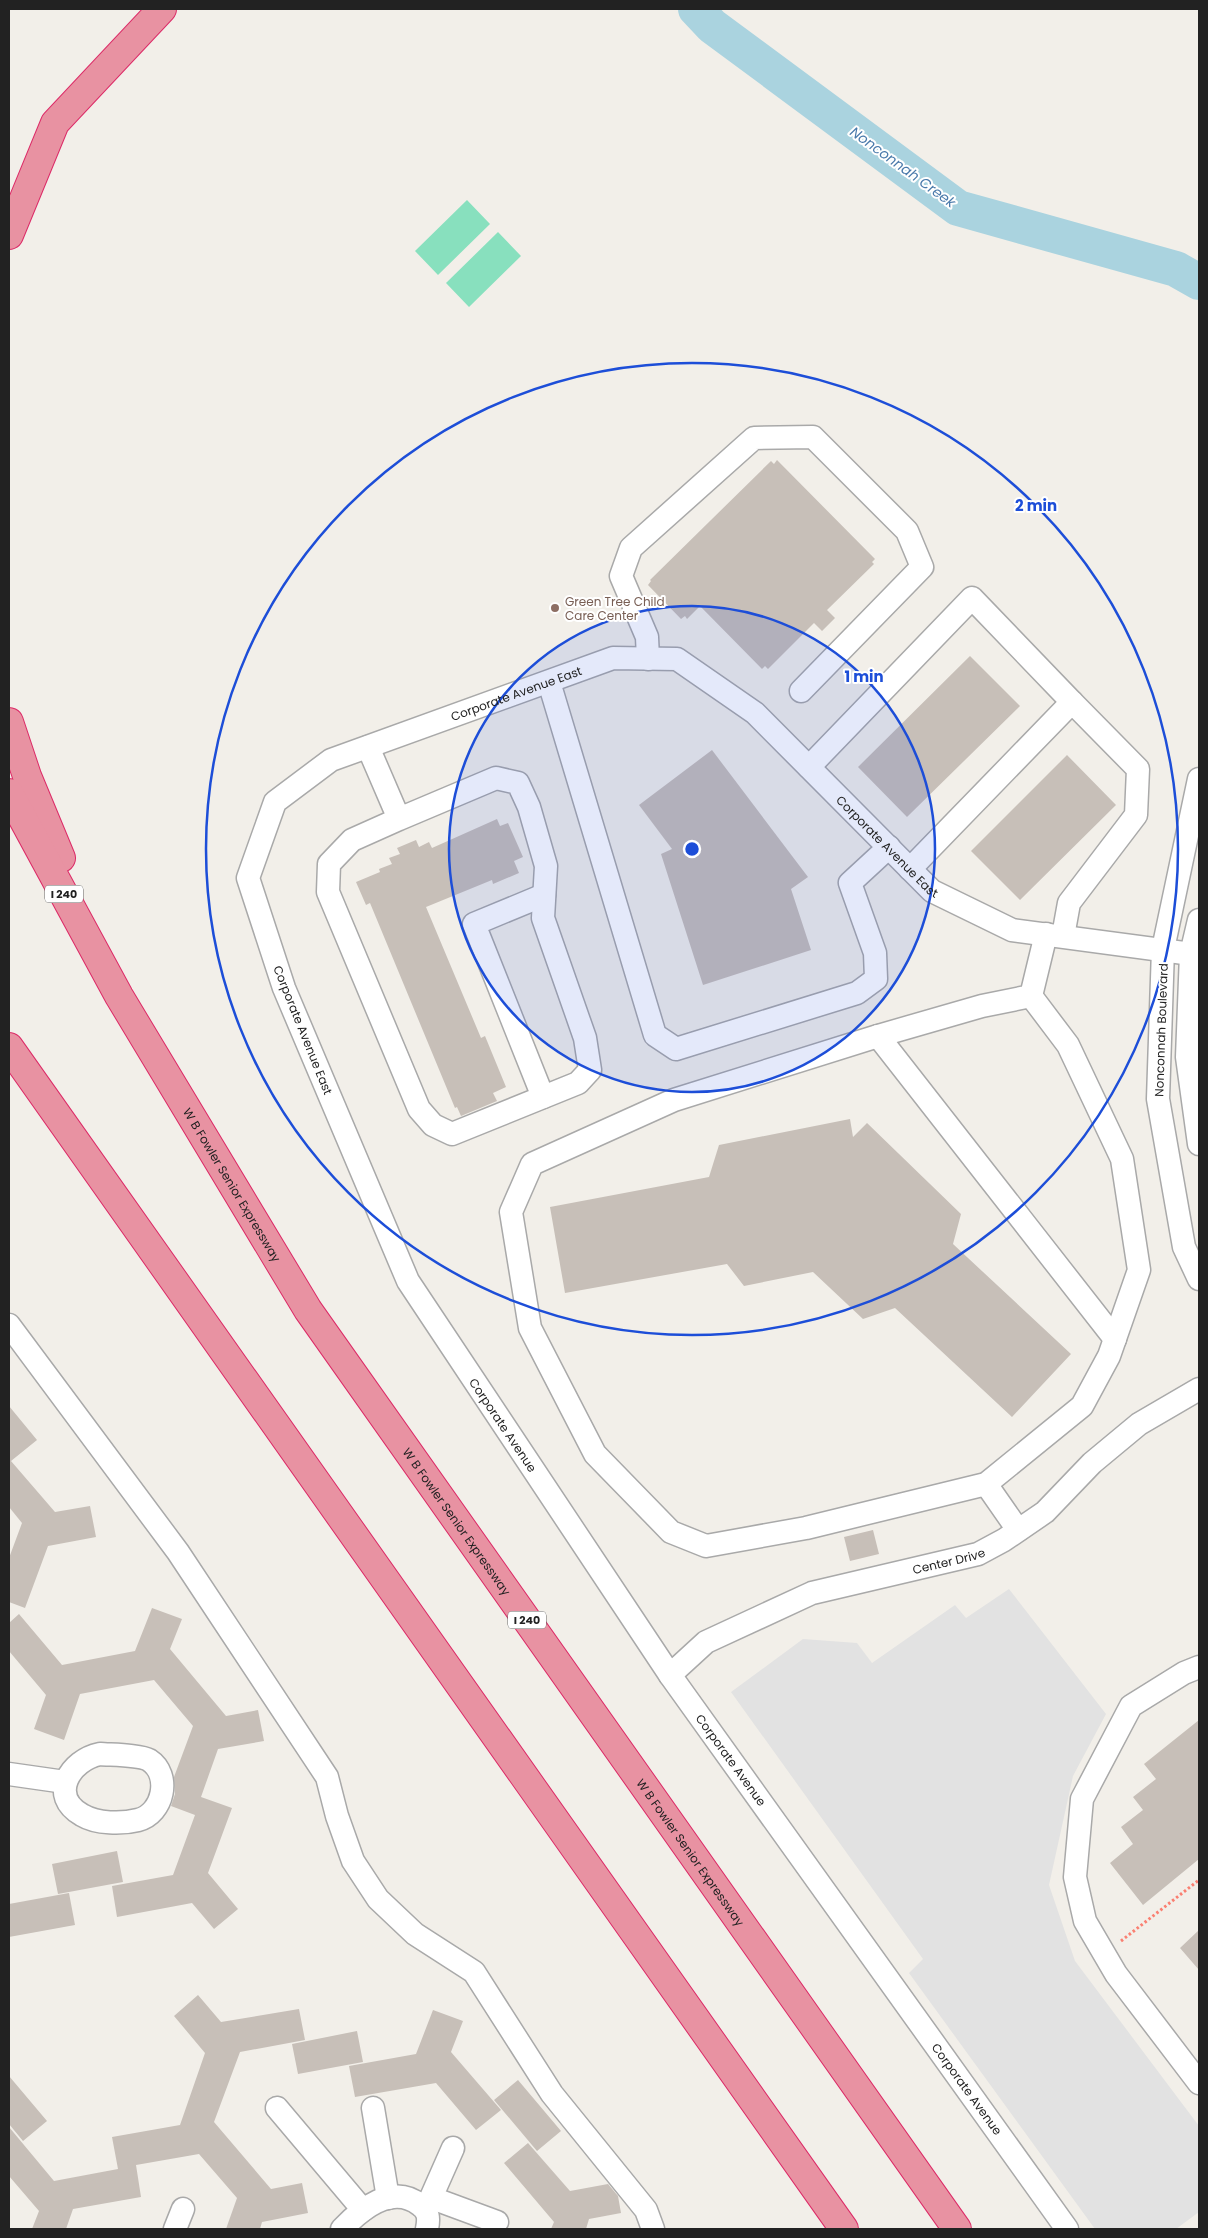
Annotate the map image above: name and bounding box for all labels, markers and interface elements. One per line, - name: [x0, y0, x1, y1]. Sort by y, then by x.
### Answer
- water label: Nonconnah Creek: [846, 122, 961, 213]
- text: 2 min: [1015, 495, 1057, 516]
- place label: Green Tree Child Care Center: [565, 593, 665, 624]
- marker: Green Tree Child Care Center: [549, 602, 561, 614]
- street label: Corporate Avenue East: [448, 662, 584, 725]
- text: 1 min: [844, 666, 884, 687]
- street label: Corporate Avenue East: [833, 791, 941, 901]
- centre of rings: [683, 840, 701, 858]
- road number: I 240: [45, 886, 83, 902]
- street label: Corporate Avenue East: [269, 963, 337, 1097]
- street label: Nonconnah Boulevard: [1150, 963, 1172, 1097]
- street label: W B Fowler Senior Expressway: [180, 1104, 286, 1265]
- street label: Corporate Avenue: [465, 1375, 541, 1475]
- street label: W B Fowler Senior Expressway: [399, 1444, 515, 1599]
- street label: Center Drive: [911, 1543, 988, 1578]
- road number: I 240: [508, 1612, 546, 1628]
- street label: Corporate Avenue: [692, 1711, 770, 1809]
- street label: W B Fowler Senior Expressway: [633, 1775, 749, 1929]
- street label: Corporate Avenue: [928, 2040, 1006, 2138]

